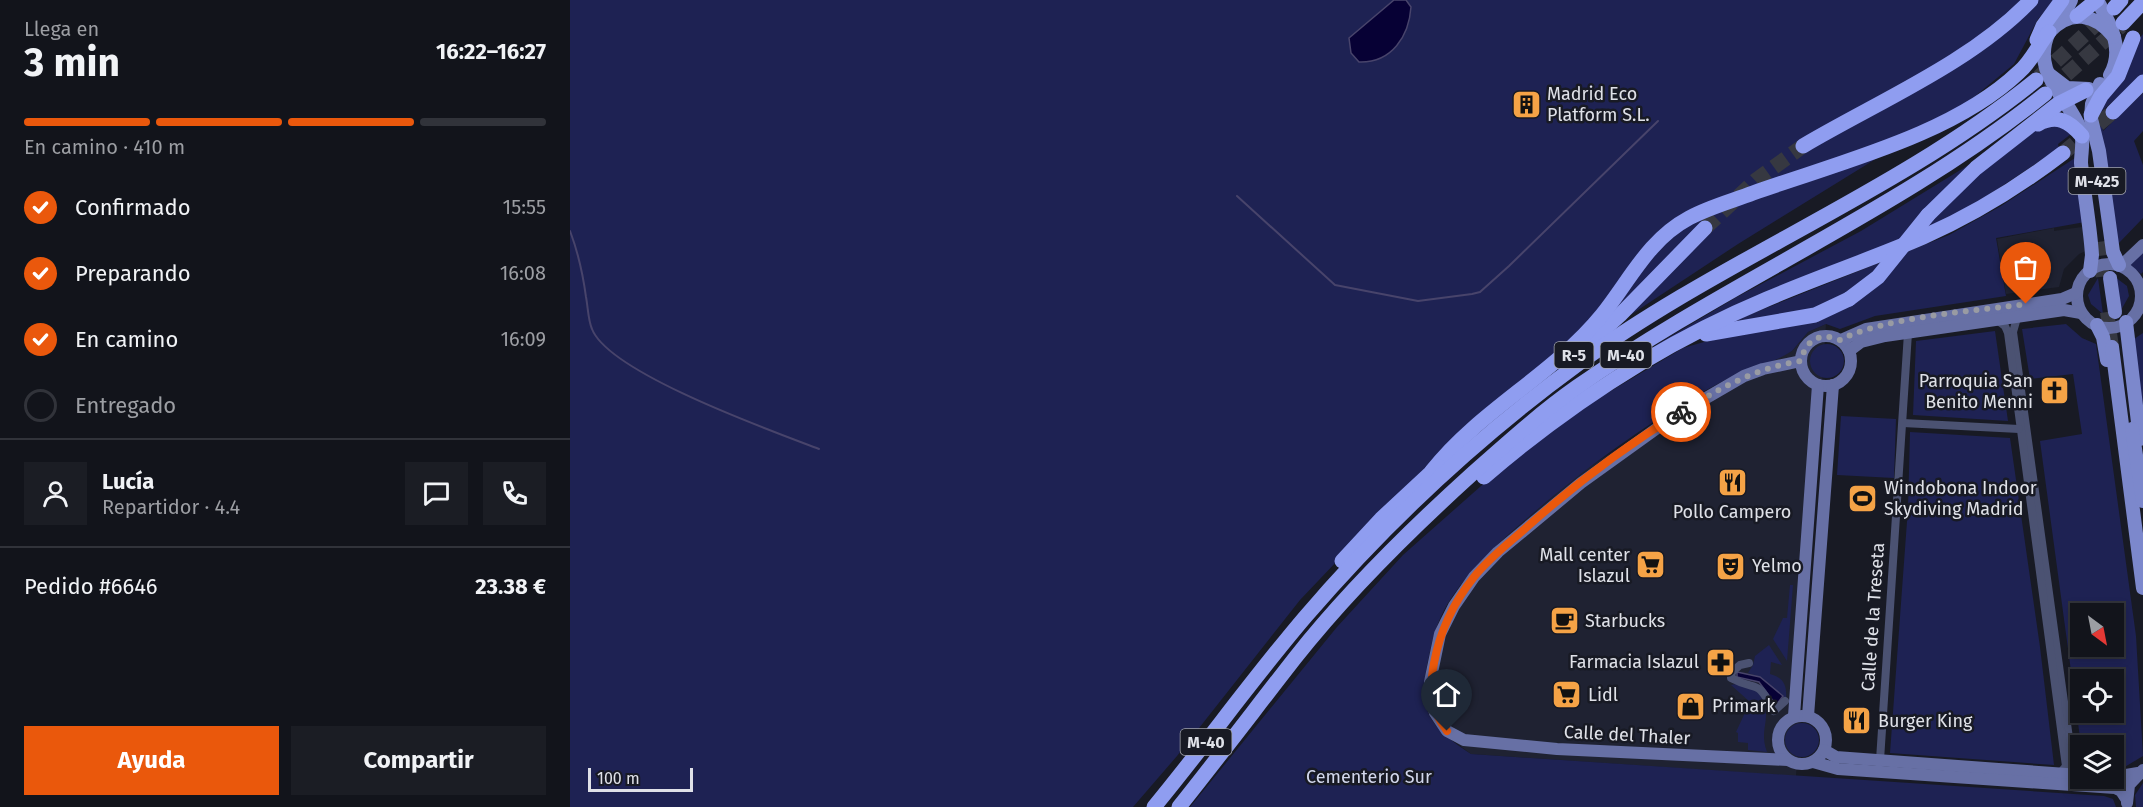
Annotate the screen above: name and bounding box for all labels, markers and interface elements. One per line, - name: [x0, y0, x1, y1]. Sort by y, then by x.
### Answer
- text: Llega en: [24, 17, 99, 41]
- text: 16:22–16:27: [436, 38, 546, 65]
- text: 3 min: [24, 40, 120, 86]
- place label: Madrid Eco Platform S.L.: [1547, 83, 1650, 126]
- building icon: Madrid Eco Platform S.L.: [1510, 88, 1542, 120]
- text: En camino · 410 m: [24, 135, 185, 159]
- road number: M-425: [2068, 168, 2126, 194]
- icon: check: [24, 191, 57, 224]
- text: Confirmado: [75, 194, 191, 221]
- text: 15:55: [503, 195, 546, 219]
- pin: [2000, 242, 2051, 304]
- icon: bag: [2009, 251, 2042, 284]
- icon: check: [24, 257, 57, 290]
- text: Preparando: [75, 260, 191, 287]
- text: 16:08: [500, 261, 546, 285]
- icon: check: [24, 323, 57, 356]
- text: En camino: [75, 326, 178, 353]
- text: 16:09: [500, 327, 546, 351]
- road number: R-5: [1554, 342, 1594, 368]
- road number: M-40: [1600, 342, 1652, 368]
- place label: Parroquia San Benito Menni: [1919, 370, 2033, 413]
- church icon: Parroquia San Benito Menni: [2038, 375, 2070, 407]
- courier: [1651, 382, 1711, 442]
- text: Entregado: [75, 392, 176, 419]
- icon: bike: [1665, 396, 1698, 429]
- button: person: [24, 462, 87, 525]
- button: chat: [405, 462, 468, 525]
- button: phone: [483, 462, 546, 525]
- restaurant icon: Pollo Campero: [1716, 467, 1748, 499]
- text: Lucía: [102, 468, 154, 495]
- place label: Windobona Indoor Skydiving Madrid: [1884, 477, 2037, 520]
- sports icon: Windobona Indoor Skydiving Madrid: [1847, 482, 1879, 514]
- text: Repartidor · 4.4: [102, 495, 240, 519]
- place label: Pollo Campero: [1673, 501, 1791, 523]
- street label: Calle de la Treseta: [1857, 542, 1889, 692]
- place label: Mall center Islazul: [1539, 544, 1630, 587]
- supermarket icon: Mall center Islazul: [1635, 549, 1667, 581]
- theatre icon: Yelmo: [1715, 550, 1747, 582]
- place label: Yelmo: [1752, 555, 1802, 577]
- text: Pedido #6646: [24, 573, 158, 600]
- text: 23.38 €: [475, 573, 546, 600]
- north arrow: [2070, 603, 2124, 657]
- map controls: [2070, 603, 2124, 789]
- cafe icon: Starbucks: [1548, 605, 1580, 637]
- place label: Starbucks: [1585, 610, 1665, 632]
- pharmacy icon: Farmacia Islazul: [1704, 646, 1736, 678]
- place label: Farmacia Islazul: [1569, 651, 1699, 673]
- pin: [1421, 669, 1472, 731]
- button: locate: [2070, 669, 2124, 723]
- icon: home: [1430, 678, 1463, 711]
- supermarket icon: Lidl: [1551, 679, 1583, 711]
- place label: Lidl: [1588, 684, 1618, 706]
- shop icon: Primark: [1675, 690, 1707, 722]
- place label: Primark: [1712, 695, 1776, 717]
- restaurant icon: Burger King: [1841, 705, 1873, 737]
- place label: Burger King: [1878, 710, 1973, 732]
- street label: Calle del Thaler: [1563, 721, 1691, 749]
- button: Ayuda: [24, 726, 279, 795]
- button: Compartir: [291, 726, 546, 795]
- road number: M-40: [1180, 729, 1232, 755]
- button: layers: [2070, 735, 2124, 789]
- scale bar: [588, 765, 693, 792]
- park label: Cementerio Sur: [1306, 766, 1432, 788]
- text: 100 m: [597, 769, 640, 788]

